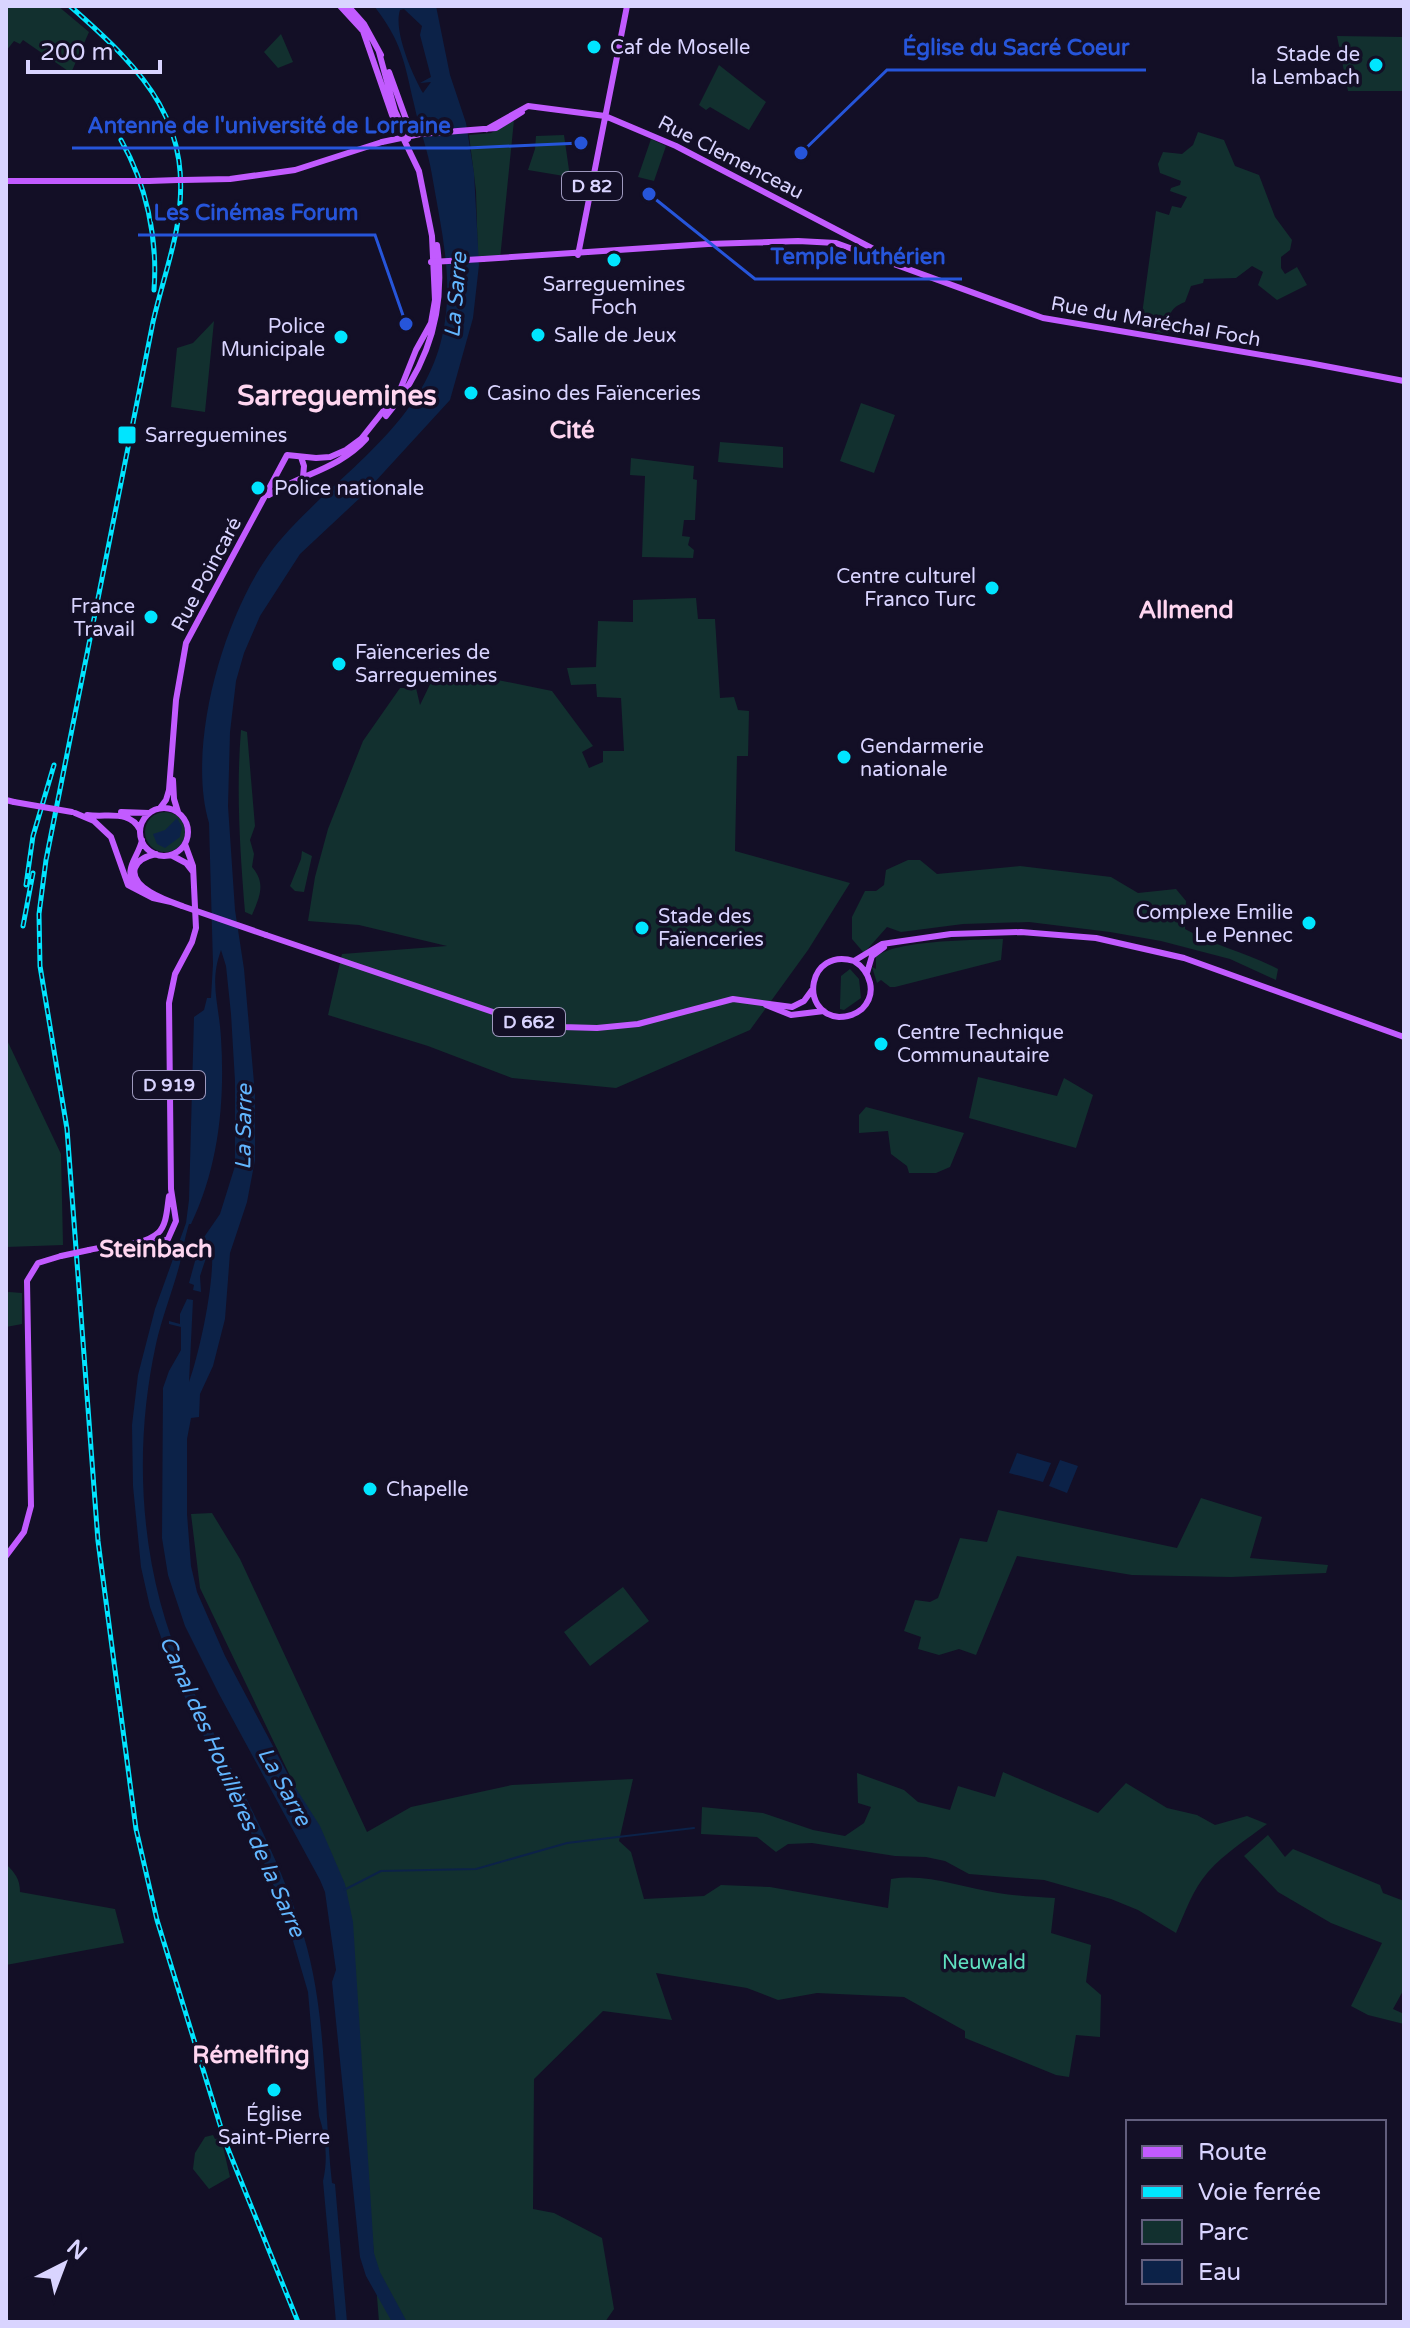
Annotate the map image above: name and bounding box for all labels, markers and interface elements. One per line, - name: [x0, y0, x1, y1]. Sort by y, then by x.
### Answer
- scale bar: [28, 24, 160, 74]
- callout: Église du Sacré Coeur: [887, 24, 1146, 70]
- text: Église du Sacré Coeur: [903, 34, 1130, 61]
- place label: Caf de Moselle: [610, 36, 750, 60]
- text: 200 m: [40, 38, 114, 67]
- marker: Caf de Moselle: [585, 38, 603, 56]
- place label: Stade de la Lembach: [1251, 43, 1360, 90]
- marker: Stade de la Lembach: [1367, 56, 1385, 74]
- callout: Antenne de l'université de Lorraine: [72, 102, 467, 148]
- street label: Rue Clemenceau: [654, 111, 807, 205]
- text: Antenne de l'université de Lorraine: [87, 113, 451, 139]
- road number: D 82: [562, 172, 622, 200]
- callout: Les Cinémas Forum: [138, 189, 375, 235]
- text: Les Cinémas Forum: [154, 200, 358, 226]
- callout: Temple luthérien: [755, 233, 962, 279]
- text: Temple luthérien: [769, 244, 946, 270]
- water label: La Sarre: [439, 250, 473, 339]
- marker: Sarreguemines Foch: [605, 251, 623, 269]
- place label: Sarreguemines Foch: [543, 273, 685, 320]
- street label: Rue du Maréchal Foch: [1049, 292, 1263, 352]
- place label: Police Municipale: [221, 315, 325, 362]
- place label: Salle de Jeux: [554, 324, 677, 348]
- marker: Salle de Jeux: [529, 326, 547, 344]
- marker: Police Municipale: [332, 328, 350, 346]
- district label: Sarreguemines: [237, 379, 437, 413]
- place label: Casino des Faïenceries: [487, 382, 701, 406]
- marker: Casino des Faïenceries: [462, 384, 480, 402]
- district label: Cité: [549, 416, 595, 445]
- marker: Sarreguemines: [116, 424, 138, 446]
- place label: Sarreguemines: [145, 424, 287, 448]
- place label: Police nationale: [274, 477, 424, 501]
- marker: Police nationale: [249, 479, 267, 497]
- street label: Rue Poincaré: [167, 513, 247, 636]
- place label: Centre culturel Franco Turc: [836, 565, 976, 612]
- marker: Centre culturel Franco Turc: [983, 579, 1001, 597]
- place label: France Travail: [70, 595, 135, 642]
- district label: Allmend: [1138, 596, 1234, 625]
- marker: France Travail: [142, 608, 160, 626]
- place label: Faïenceries de Sarreguemines: [355, 641, 497, 688]
- marker: Faïenceries de Sarreguemines: [330, 655, 348, 673]
- place label: Gendarmerie nationale: [860, 735, 984, 782]
- marker: Gendarmerie nationale: [835, 748, 853, 766]
- place label: Complexe Emilie Le Pennec: [1136, 901, 1293, 948]
- place label: Stade des Faïenceries: [658, 905, 764, 952]
- marker: Complexe Emilie Le Pennec: [1300, 914, 1318, 932]
- marker: Stade des Faïenceries: [633, 919, 651, 937]
- road number: D 662: [493, 1008, 565, 1036]
- place label: Centre Technique Communautaire: [897, 1021, 1064, 1068]
- marker: Centre Technique Communautaire: [872, 1035, 890, 1053]
- road number: D 919: [133, 1071, 205, 1099]
- water label: La Sarre: [230, 1082, 258, 1170]
- district label: Steinbach: [99, 1235, 213, 1264]
- place label: Chapelle: [386, 1478, 469, 1502]
- marker: Chapelle: [361, 1480, 379, 1498]
- water label: Canal des Houillères de la Sarre: [154, 1632, 311, 1942]
- water label: La Sarre: [252, 1743, 317, 1832]
- park label: Neuwald: [942, 1951, 1026, 1975]
- district label: Rémelfing: [192, 2041, 310, 2070]
- marker: Église Saint-Pierre: [265, 2081, 283, 2099]
- place label: Église Saint-Pierre: [218, 2102, 330, 2150]
- legend: [1126, 2120, 1386, 2304]
- text: Route: [1198, 2138, 1267, 2167]
- text: Voie ferrée: [1198, 2178, 1321, 2207]
- text: Parc: [1198, 2218, 1249, 2247]
- north arrow: [24, 2224, 104, 2304]
- text: N: [61, 2234, 92, 2265]
- text: Eau: [1198, 2258, 1241, 2287]

